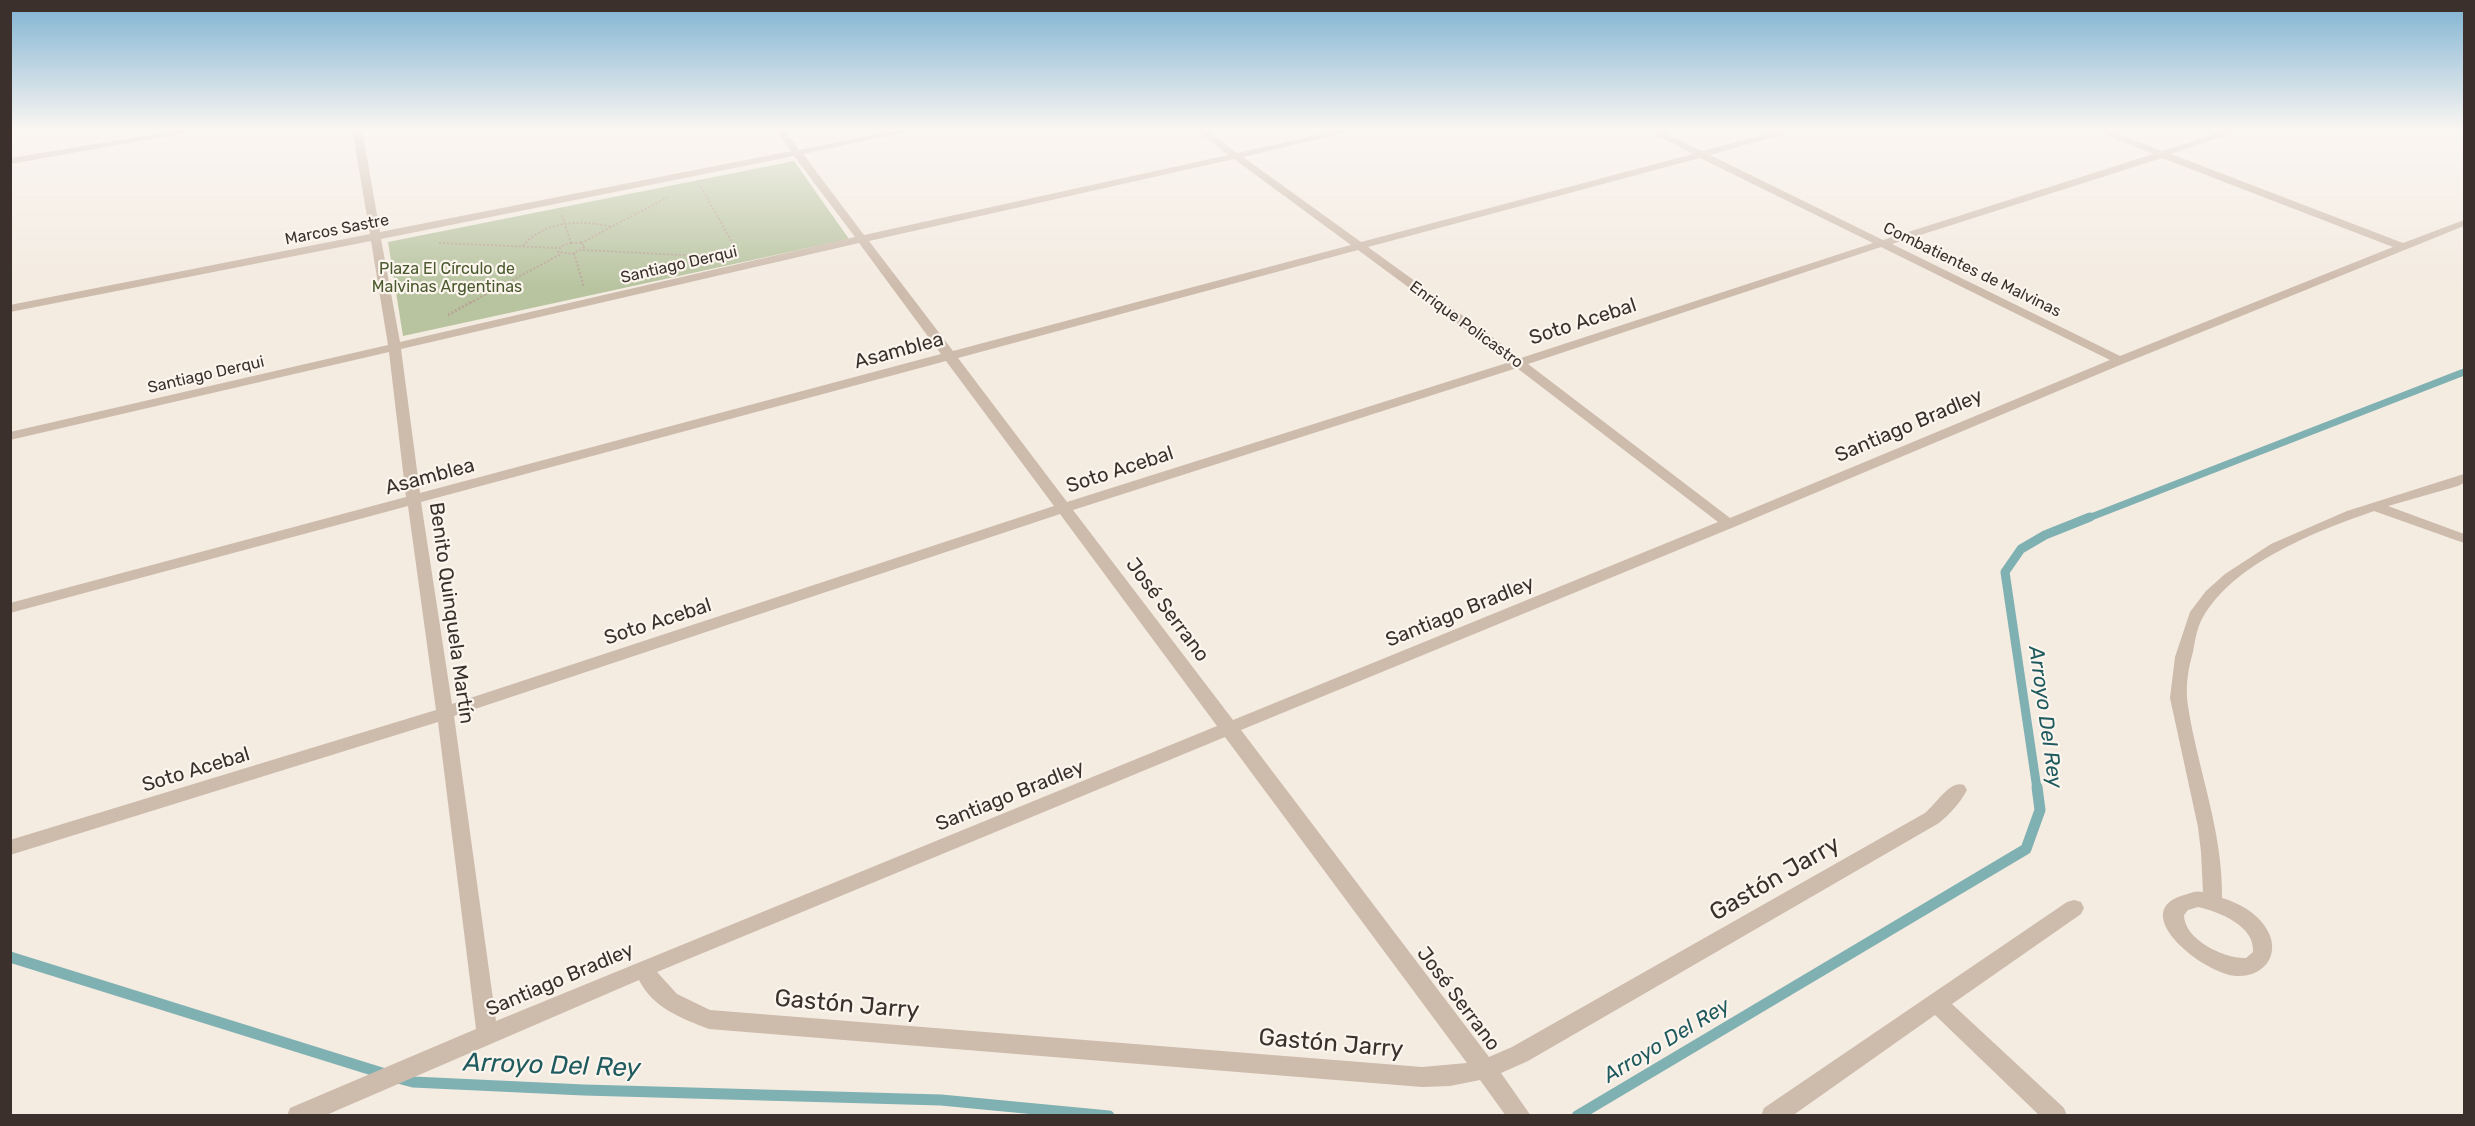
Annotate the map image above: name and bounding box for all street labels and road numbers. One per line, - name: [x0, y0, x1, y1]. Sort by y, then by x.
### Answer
- street label: Marcos Sastre: [283, 210, 391, 250]
- street label: Combatientes de Malvinas: [1880, 219, 2064, 321]
- street label: Santiago Derqui: [619, 242, 739, 288]
- street label: Enrique Policastro: [1405, 277, 1527, 373]
- street label: Soto Acebal: [1526, 293, 1640, 351]
- street label: Asamblea: [852, 328, 946, 374]
- street label: Santiago Derqui: [146, 352, 266, 398]
- street label: Santiago Bradley: [1832, 384, 1986, 468]
- street label: Soto Acebal: [1063, 441, 1177, 499]
- street label: Asamblea: [383, 454, 477, 500]
- street label: Benito Quinquela Martín: [424, 501, 478, 725]
- street label: José Serrano: [1120, 553, 1214, 667]
- street label: Santiago Bradley: [1382, 571, 1538, 653]
- street label: Soto Acebal: [601, 593, 715, 651]
- street label: Soto Acebal: [139, 742, 253, 798]
- street label: Santiago Bradley: [932, 755, 1088, 837]
- street label: Gastón Jarry: [1705, 830, 1845, 928]
- street label: Santiago Bradley: [483, 938, 637, 1022]
- street label: José Serrano: [1411, 942, 1505, 1056]
- street label: Gastón Jarry: [773, 984, 921, 1026]
- street label: Gastón Jarry: [1257, 1023, 1405, 1065]

